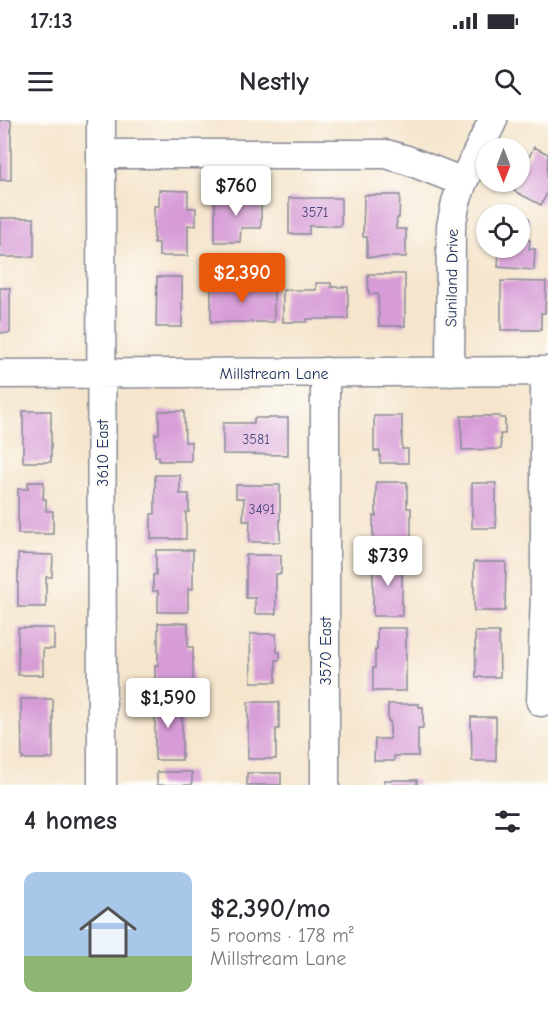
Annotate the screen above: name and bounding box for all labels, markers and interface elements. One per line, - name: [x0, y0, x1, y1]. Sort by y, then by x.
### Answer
- text: 17:13: [30, 8, 73, 34]
- icon: menu: [24, 65, 57, 98]
- icon: search: [491, 65, 524, 98]
- text: Nestly: [239, 66, 309, 97]
- north arrow: [476, 138, 530, 192]
- map controls: [476, 138, 530, 258]
- pin: $760: [200, 166, 272, 217]
- text: $760: [215, 174, 257, 197]
- house number: 3571: [302, 204, 328, 221]
- button: locate: [476, 204, 530, 258]
- street label: Suniland Drive: [442, 229, 462, 327]
- pin: $2,390: [193, 253, 291, 304]
- text: $2,390: [213, 261, 271, 284]
- street label: Millstream Lane: [219, 365, 329, 383]
- street label: 3610 East: [94, 419, 112, 487]
- house number: 3581: [242, 431, 270, 448]
- house number: 3491: [249, 501, 275, 518]
- pin: $739: [352, 536, 424, 587]
- text: $739: [367, 544, 409, 567]
- street label: 3570 East: [317, 616, 335, 685]
- pin: $1,590: [119, 678, 217, 729]
- text: $1,590: [140, 686, 196, 709]
- icon: filters: [491, 805, 524, 838]
- text: 4 homes: [24, 806, 117, 836]
- text: $2,390/mo: [210, 894, 330, 924]
- icon: home: [72, 896, 144, 968]
- text: 5 rooms · 178 m²: [210, 924, 354, 947]
- text: Millstream Lane: [210, 947, 346, 970]

